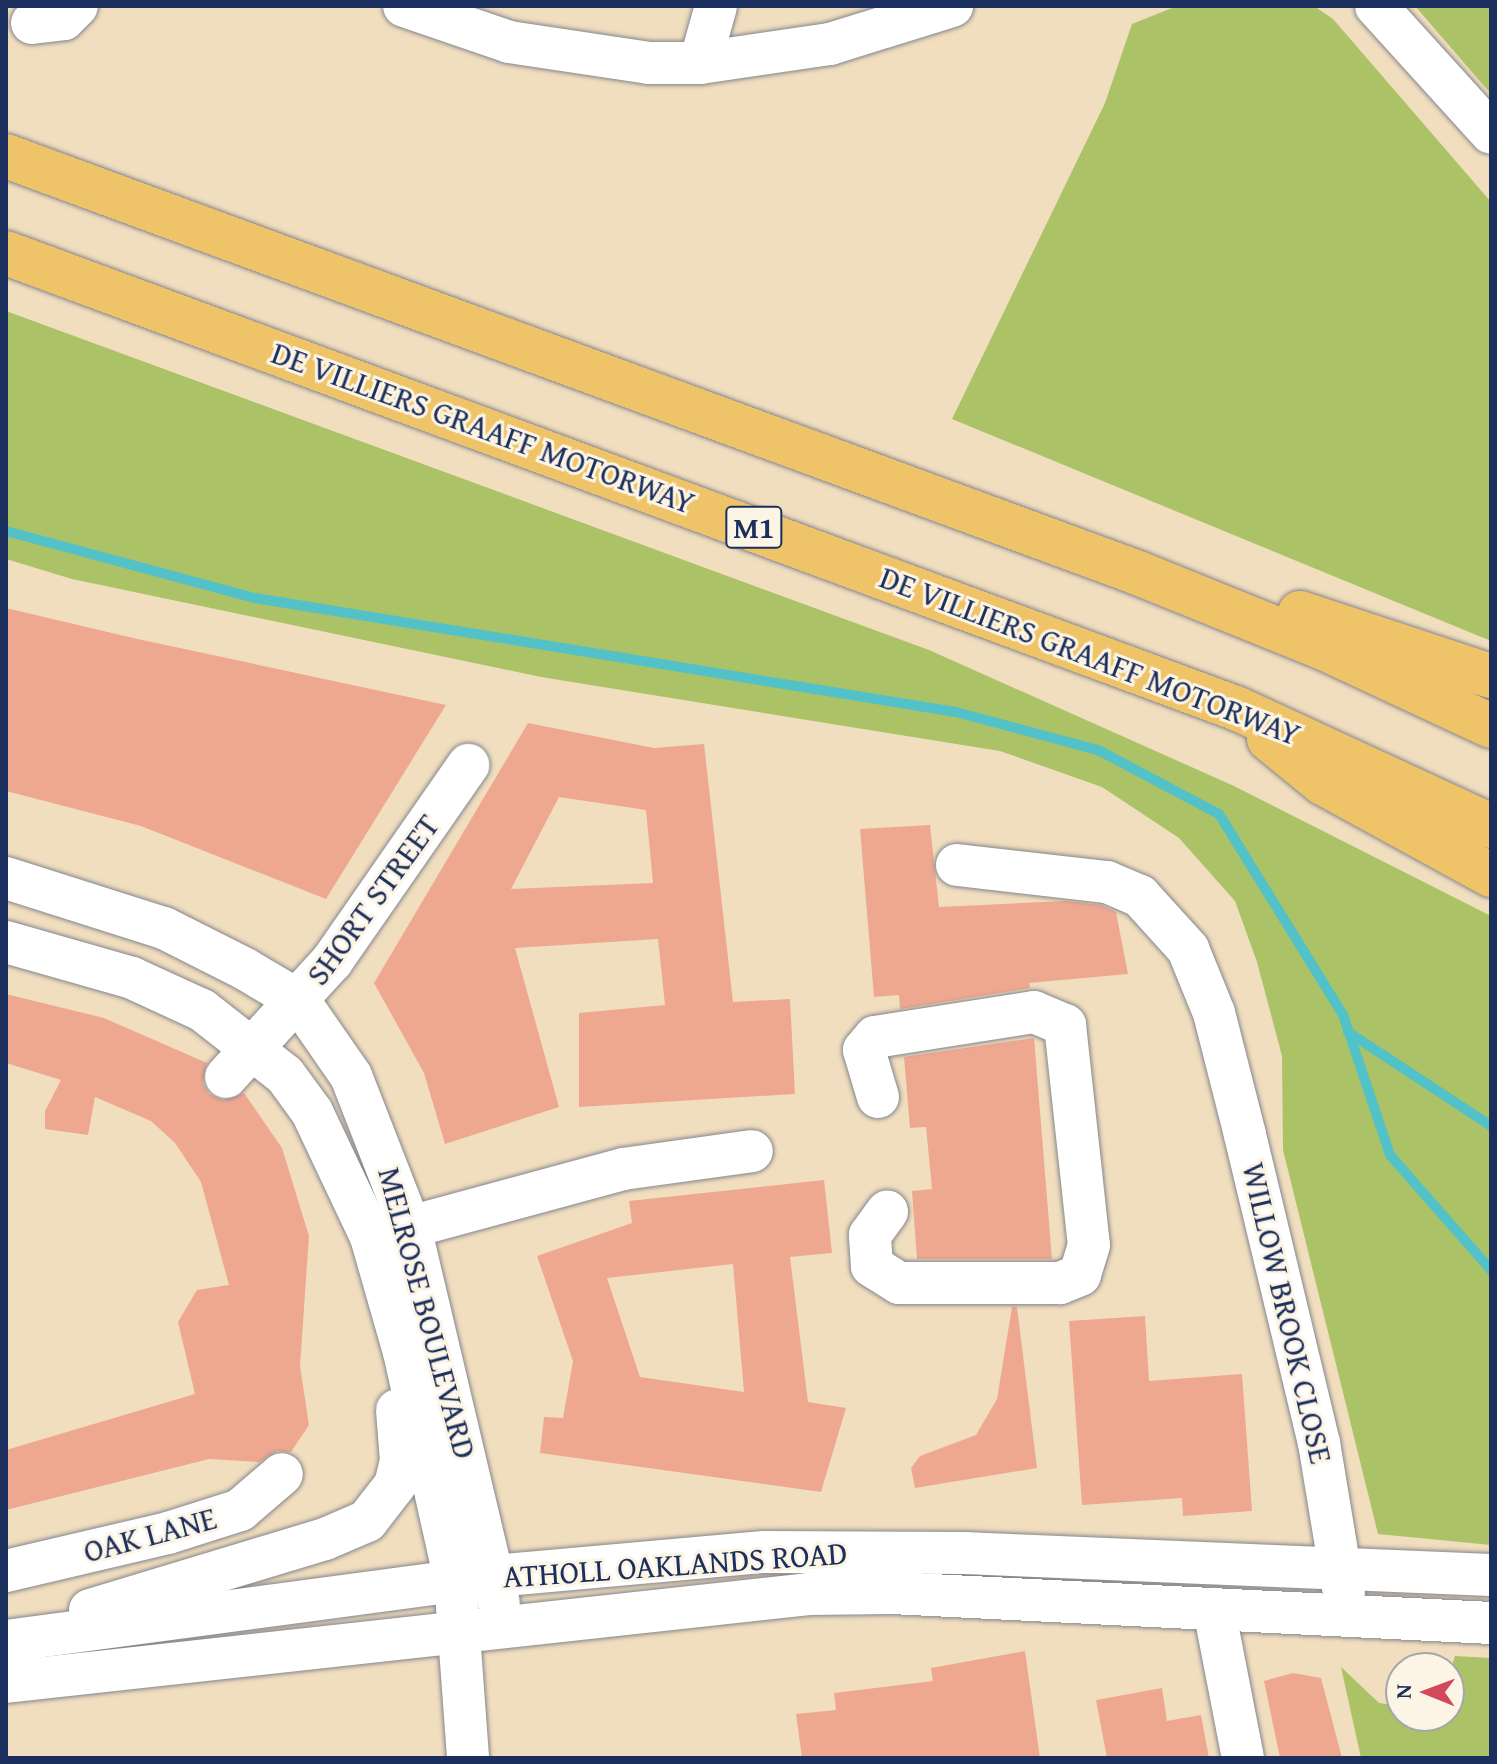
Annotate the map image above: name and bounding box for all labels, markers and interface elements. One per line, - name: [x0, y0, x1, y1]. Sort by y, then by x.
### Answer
- street label: DE VILLIERS GRAAFF MOTORWAY: [266, 333, 700, 523]
- road number: M1: [724, 501, 784, 553]
- street label: DE VILLIERS GRAAFF MOTORWAY: [874, 558, 1306, 754]
- street label: SHORT STREET: [298, 807, 448, 993]
- street label: WILLOW BROOK CLOSE: [1234, 1159, 1340, 1467]
- street label: MELROSE BOULEVARD: [370, 1163, 484, 1463]
- street label: OAK LANE: [79, 1499, 221, 1571]
- street label: ATHOLL OAKLANDS ROAD: [501, 1534, 849, 1596]
- north arrow: [1385, 1652, 1465, 1732]
- text: N: [1387, 1684, 1419, 1699]

